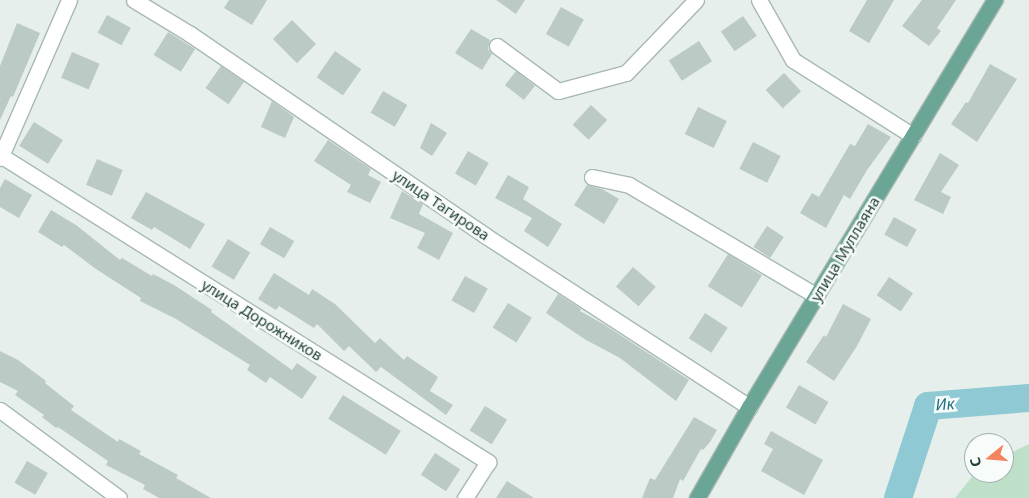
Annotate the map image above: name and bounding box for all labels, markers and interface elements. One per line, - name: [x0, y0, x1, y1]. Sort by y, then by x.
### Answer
- street label: улица Тагирова: [389, 166, 493, 244]
- street label: улица Муллаяна: [807, 193, 883, 305]
- street label: улица Дорожников: [198, 276, 326, 364]
- water label: Ик: [935, 394, 955, 414]
- north arrow: [964, 433, 1014, 483]
- text: С: [965, 455, 986, 469]

